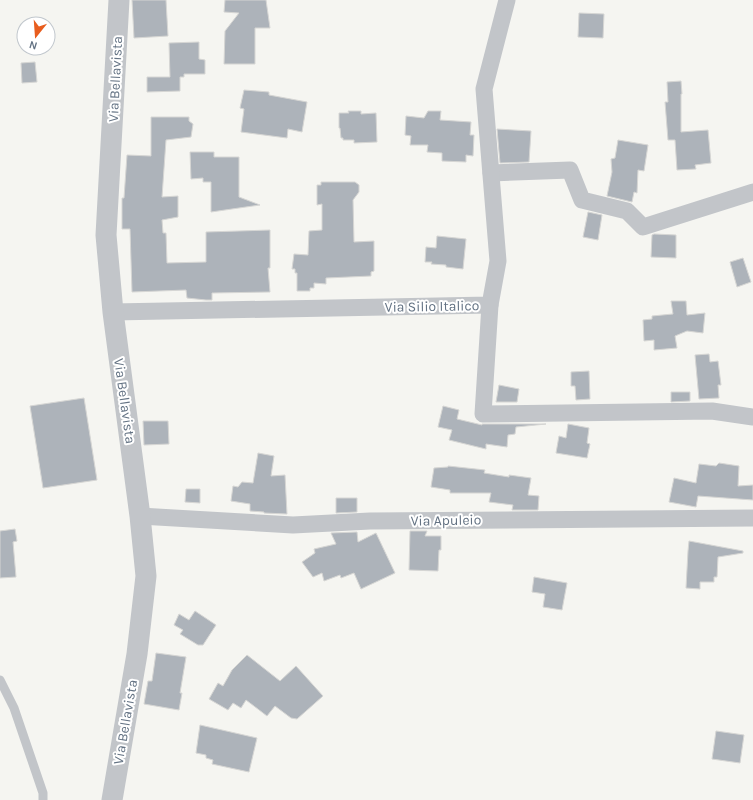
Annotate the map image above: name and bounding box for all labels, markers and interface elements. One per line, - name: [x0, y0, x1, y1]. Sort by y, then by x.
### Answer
- north arrow: [16, 16, 56, 56]
- street label: Via Bellavista: [105, 36, 126, 122]
- text: N: [28, 38, 39, 52]
- street label: Via Silio Italico: [385, 297, 479, 316]
- street label: Via Bellavista: [110, 357, 139, 445]
- street label: Via Apuleio: [411, 511, 482, 530]
- street label: Via Bellavista: [110, 678, 141, 766]

